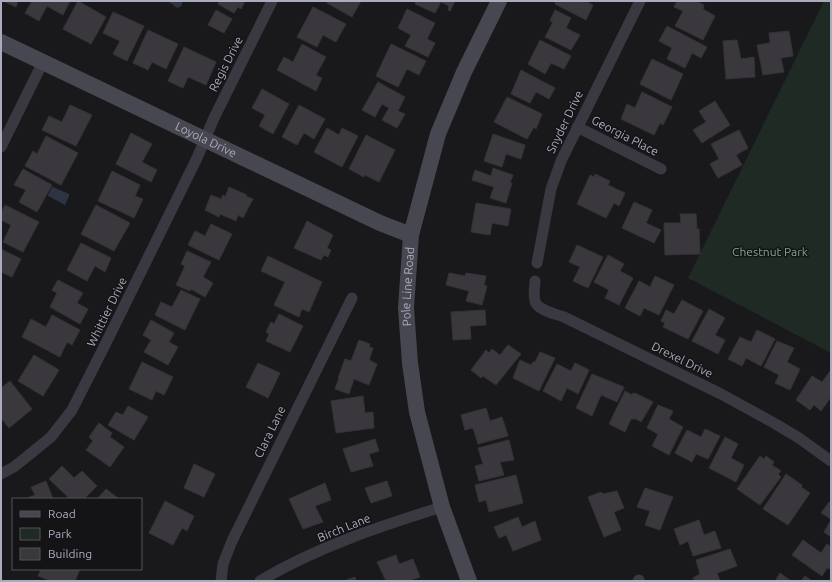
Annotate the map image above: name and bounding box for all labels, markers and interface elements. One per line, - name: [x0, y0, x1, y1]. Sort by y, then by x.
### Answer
- street label: Regis Drive: [206, 34, 245, 94]
- street label: Snyder Drive: [544, 88, 585, 155]
- street label: Georgia Place: [590, 113, 661, 158]
- street label: Loyola Drive: [173, 119, 239, 160]
- park label: Chestnut Park: [732, 245, 808, 258]
- street label: Pole Line Road: [399, 247, 416, 327]
- street label: Whittier Drive: [84, 275, 129, 349]
- street label: Drexel Drive: [650, 339, 715, 380]
- street label: Clara Lane: [251, 404, 288, 460]
- legend: [12, 498, 142, 570]
- text: Road: [48, 507, 76, 520]
- street label: Birch Lane: [315, 511, 372, 544]
- text: Park: [48, 527, 72, 540]
- text: Building: [48, 547, 92, 560]

